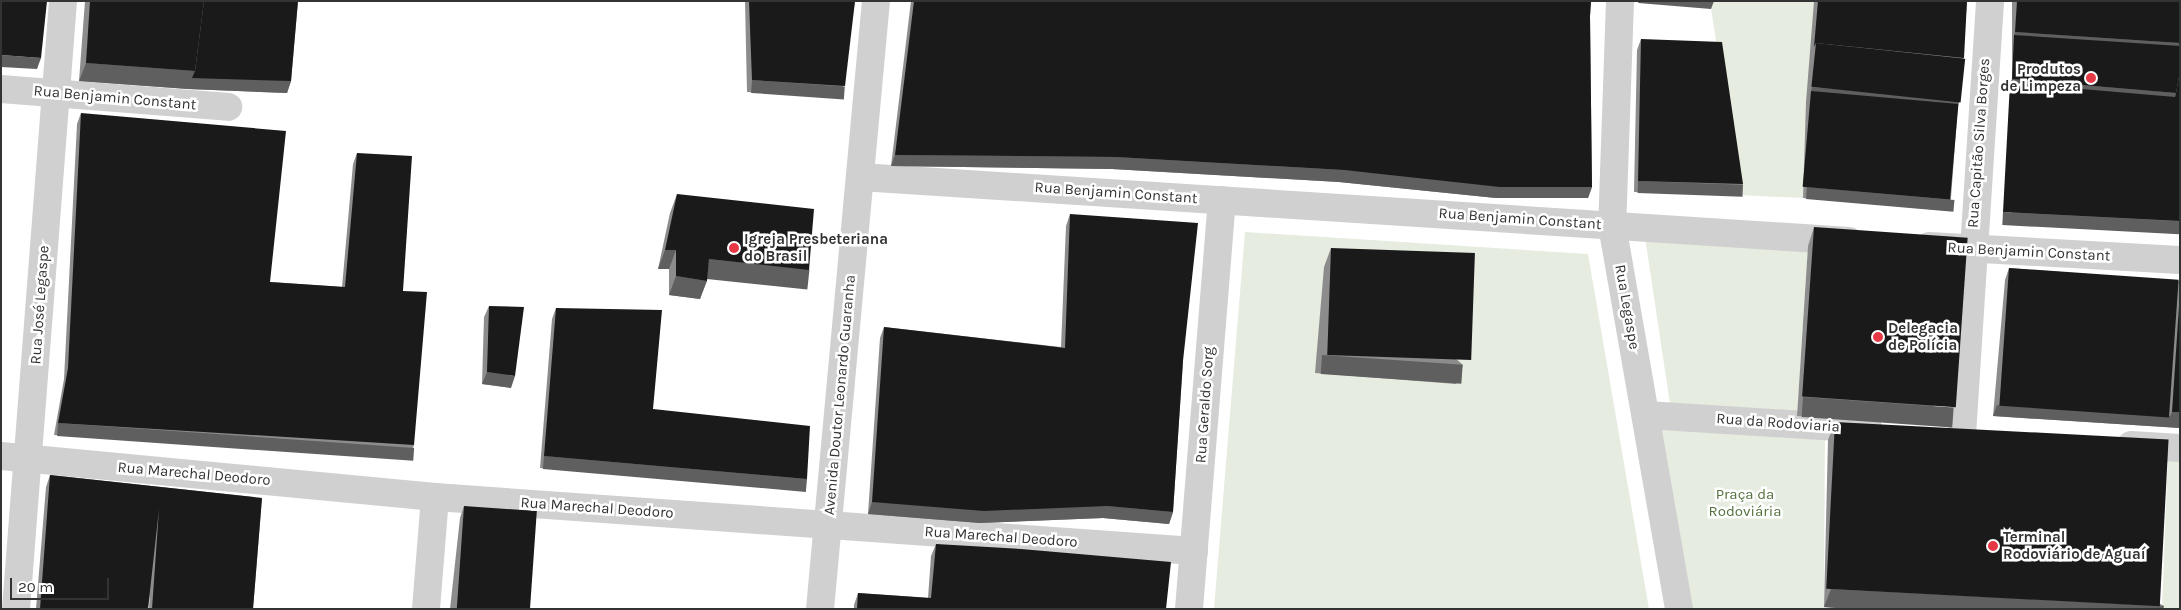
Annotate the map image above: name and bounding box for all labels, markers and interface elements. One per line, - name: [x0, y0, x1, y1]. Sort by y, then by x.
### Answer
- street label: Rua Capitão Silva Borges: [1964, 57, 1994, 229]
- place label: Produtos de Limpeza: [2000, 60, 2081, 95]
- marker: Produtos de Limpeza: [2085, 72, 2097, 84]
- street label: Rua Benjamin Constant: [33, 82, 197, 114]
- street label: Rua Benjamin Constant: [1034, 178, 1198, 208]
- street label: Rua Benjamin Constant: [1438, 204, 1602, 234]
- place label: Igreja Presbeteriana do Brasil: [744, 230, 888, 265]
- street label: Rua Benjamin Constant: [1947, 239, 2111, 265]
- marker: Igreja Presbeteriana do Brasil: [728, 242, 740, 254]
- street label: Rua José Legaspe: [27, 245, 53, 365]
- street label: Rua Legaspe: [1611, 263, 1643, 351]
- street label: Avenida Doutor Leonardo Guaranha: [821, 274, 859, 516]
- place label: Delegacia de Polícia: [1888, 319, 1958, 354]
- marker: Delegacia de Polícia: [1872, 331, 1884, 343]
- street label: Rua Geraldo Sorg: [1192, 346, 1218, 464]
- street label: Rua da Rodoviaria: [1716, 410, 1840, 436]
- street label: Rua Marechal Deodoro: [117, 458, 271, 490]
- park label: Praça da Rodoviária: [1709, 485, 1781, 520]
- street label: Rua Marechal Deodoro: [520, 494, 674, 522]
- street label: Rua Marechal Deodoro: [924, 523, 1078, 551]
- place label: Terminal Rodoviário de Aguaí: [2003, 528, 2146, 563]
- marker: Terminal Rodoviário de Aguaí: [1987, 540, 1999, 552]
- scale bar: [12, 568, 111, 600]
- text: 20 m: [18, 578, 53, 596]

